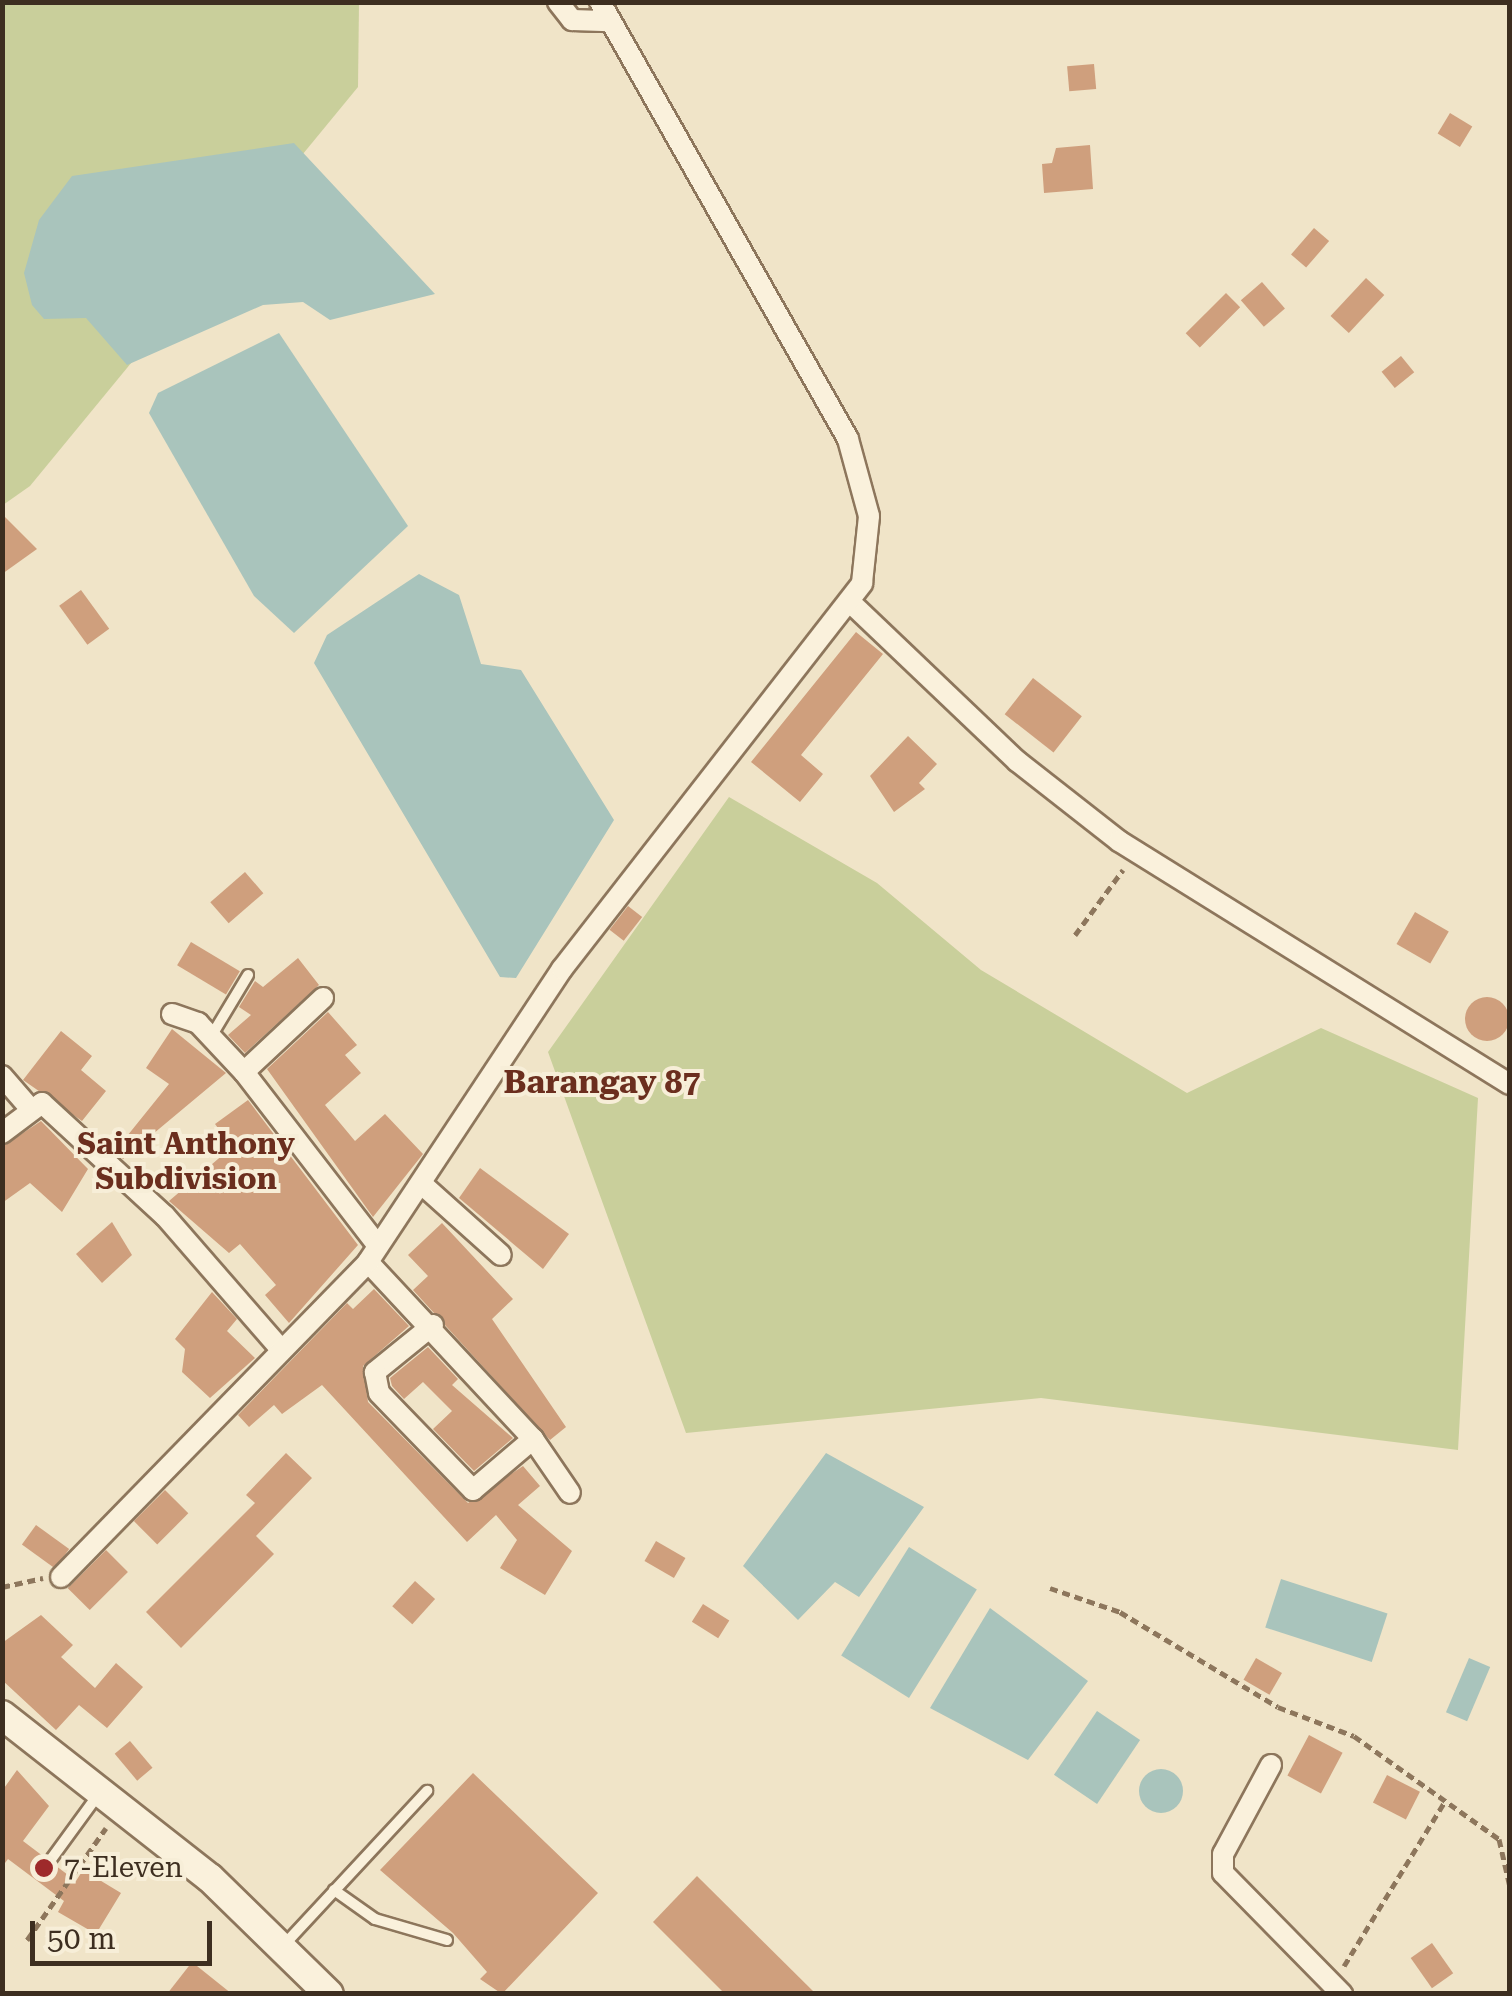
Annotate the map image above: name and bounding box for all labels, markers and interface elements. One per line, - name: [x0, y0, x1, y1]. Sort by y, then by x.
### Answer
- district label: Barangay 87: [504, 1063, 700, 1101]
- district label: Saint Anthony Subdivision: [77, 1126, 295, 1196]
- place label: 7-Eleven: [64, 1851, 183, 1885]
- marker: 7-Eleven: [33, 1857, 55, 1879]
- scale bar: [35, 1901, 218, 1963]
- text: 50 m: [47, 1921, 116, 1956]

